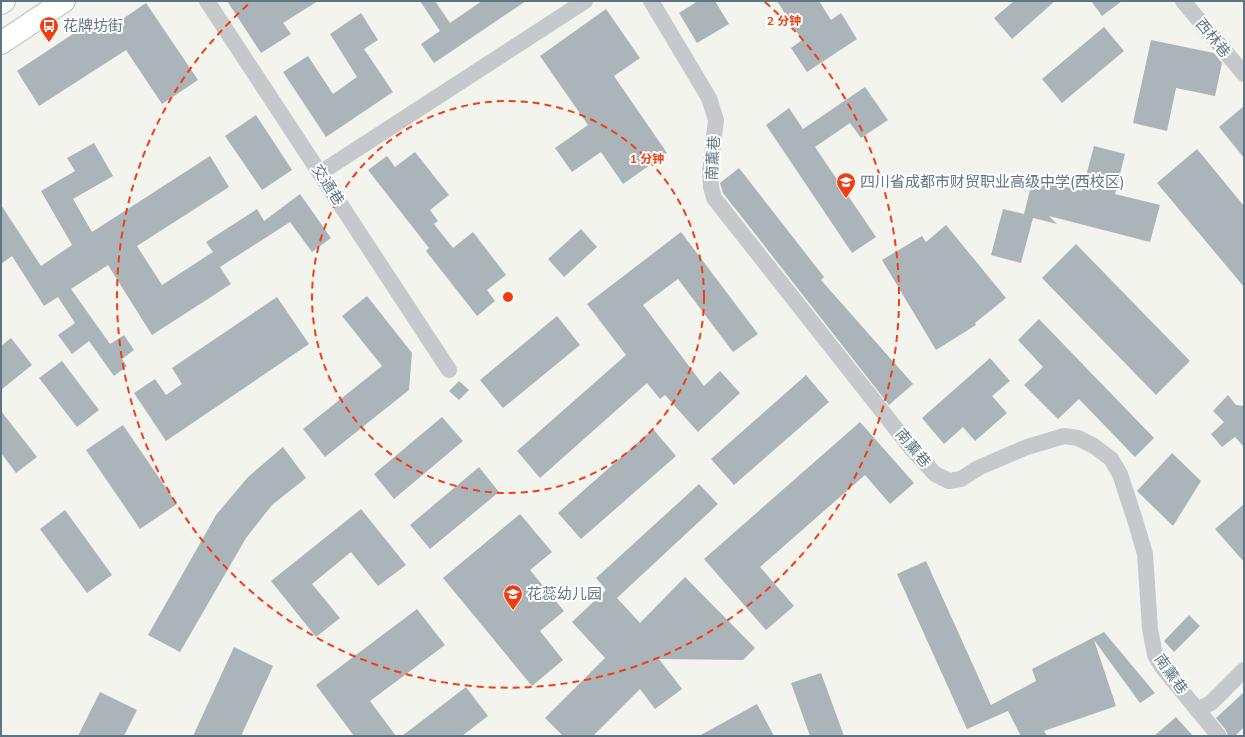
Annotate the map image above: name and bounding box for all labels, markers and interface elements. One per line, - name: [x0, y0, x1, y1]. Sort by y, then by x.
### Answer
- text: 2 分钟: [767, 13, 801, 28]
- street label: 西林巷: [1192, 14, 1235, 61]
- bus stop icon: 花牌坊街: [38, 15, 60, 43]
- place label: 花牌坊街: [63, 16, 123, 35]
- street label: 南薰巷: [702, 135, 723, 181]
- text: 1 分钟: [630, 151, 664, 166]
- street label: 交通巷: [308, 161, 349, 209]
- school or university icon: 四川省成都市财贸职业高级中学(西校区): [835, 171, 857, 199]
- place label: 四川省成都市财贸职业高级中学(西校区): [860, 172, 1125, 191]
- centre of rings: [501, 290, 515, 304]
- street label: 南薰巷: [892, 424, 935, 471]
- school or university icon: 花蕊幼儿园: [502, 583, 524, 611]
- place label: 花蕊幼儿园: [527, 584, 602, 603]
- street label: 南薰巷: [1151, 650, 1192, 698]

